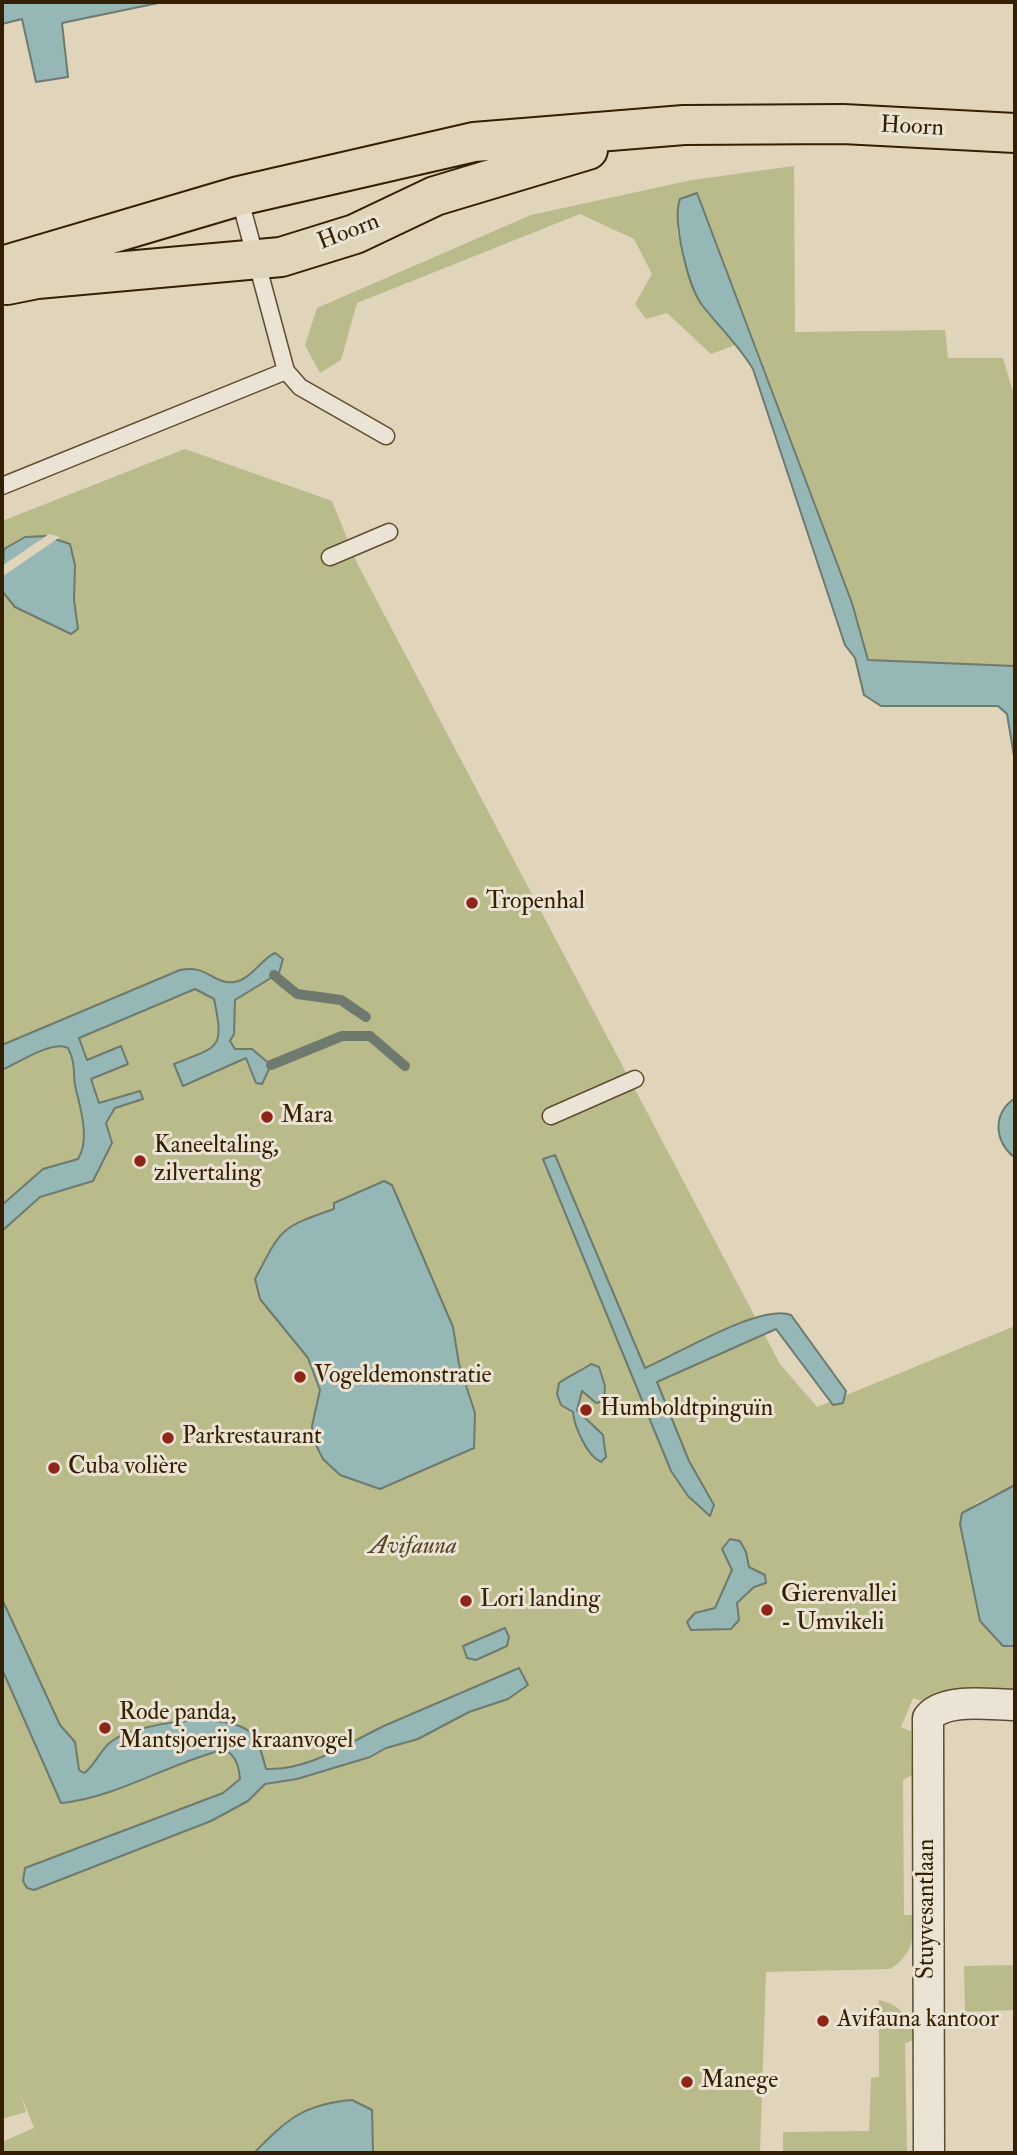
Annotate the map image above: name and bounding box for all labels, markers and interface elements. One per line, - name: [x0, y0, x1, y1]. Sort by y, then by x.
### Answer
- street label: Hoorn: [879, 112, 945, 144]
- street label: Hoorn: [314, 208, 384, 258]
- place label: Tropenhal: [486, 889, 585, 917]
- marker: Tropenhal: [464, 895, 480, 911]
- place label: Mara: [281, 1103, 333, 1131]
- marker: Mara: [259, 1109, 275, 1125]
- place label: Kaneeltaling, zilvertaling: [154, 1133, 279, 1189]
- marker: Kaneeltaling, zilvertaling: [132, 1153, 148, 1169]
- place label: Vogeldemonstratie: [314, 1363, 492, 1391]
- marker: Vogeldemonstratie: [292, 1369, 308, 1385]
- place label: Humboldtpinguïn: [600, 1396, 773, 1424]
- marker: Humboldtpinguïn: [578, 1402, 594, 1418]
- place label: Parkrestaurant: [182, 1424, 322, 1452]
- marker: Parkrestaurant: [160, 1430, 176, 1446]
- place label: Cuba volière: [68, 1454, 187, 1482]
- marker: Cuba volière: [46, 1460, 62, 1476]
- park label: Avifauna: [369, 1534, 457, 1562]
- place label: Gierenvallei - Umvikeli: [781, 1582, 897, 1638]
- place label: Lori landing: [480, 1587, 600, 1615]
- marker: Lori landing: [458, 1593, 474, 1609]
- marker: Gierenvallei - Umvikeli: [759, 1602, 775, 1618]
- place label: Rode panda, Mantsjoerijse kraanvogel: [119, 1700, 353, 1756]
- marker: Rode panda, Mantsjoerijse kraanvogel: [97, 1720, 113, 1736]
- street label: Stuyvesantlaan: [914, 1839, 942, 1979]
- place label: Avifauna kantoor: [837, 2007, 999, 2035]
- marker: Avifauna kantoor: [815, 2013, 831, 2029]
- place label: Manege: [701, 2068, 778, 2096]
- marker: Manege: [679, 2074, 695, 2090]

